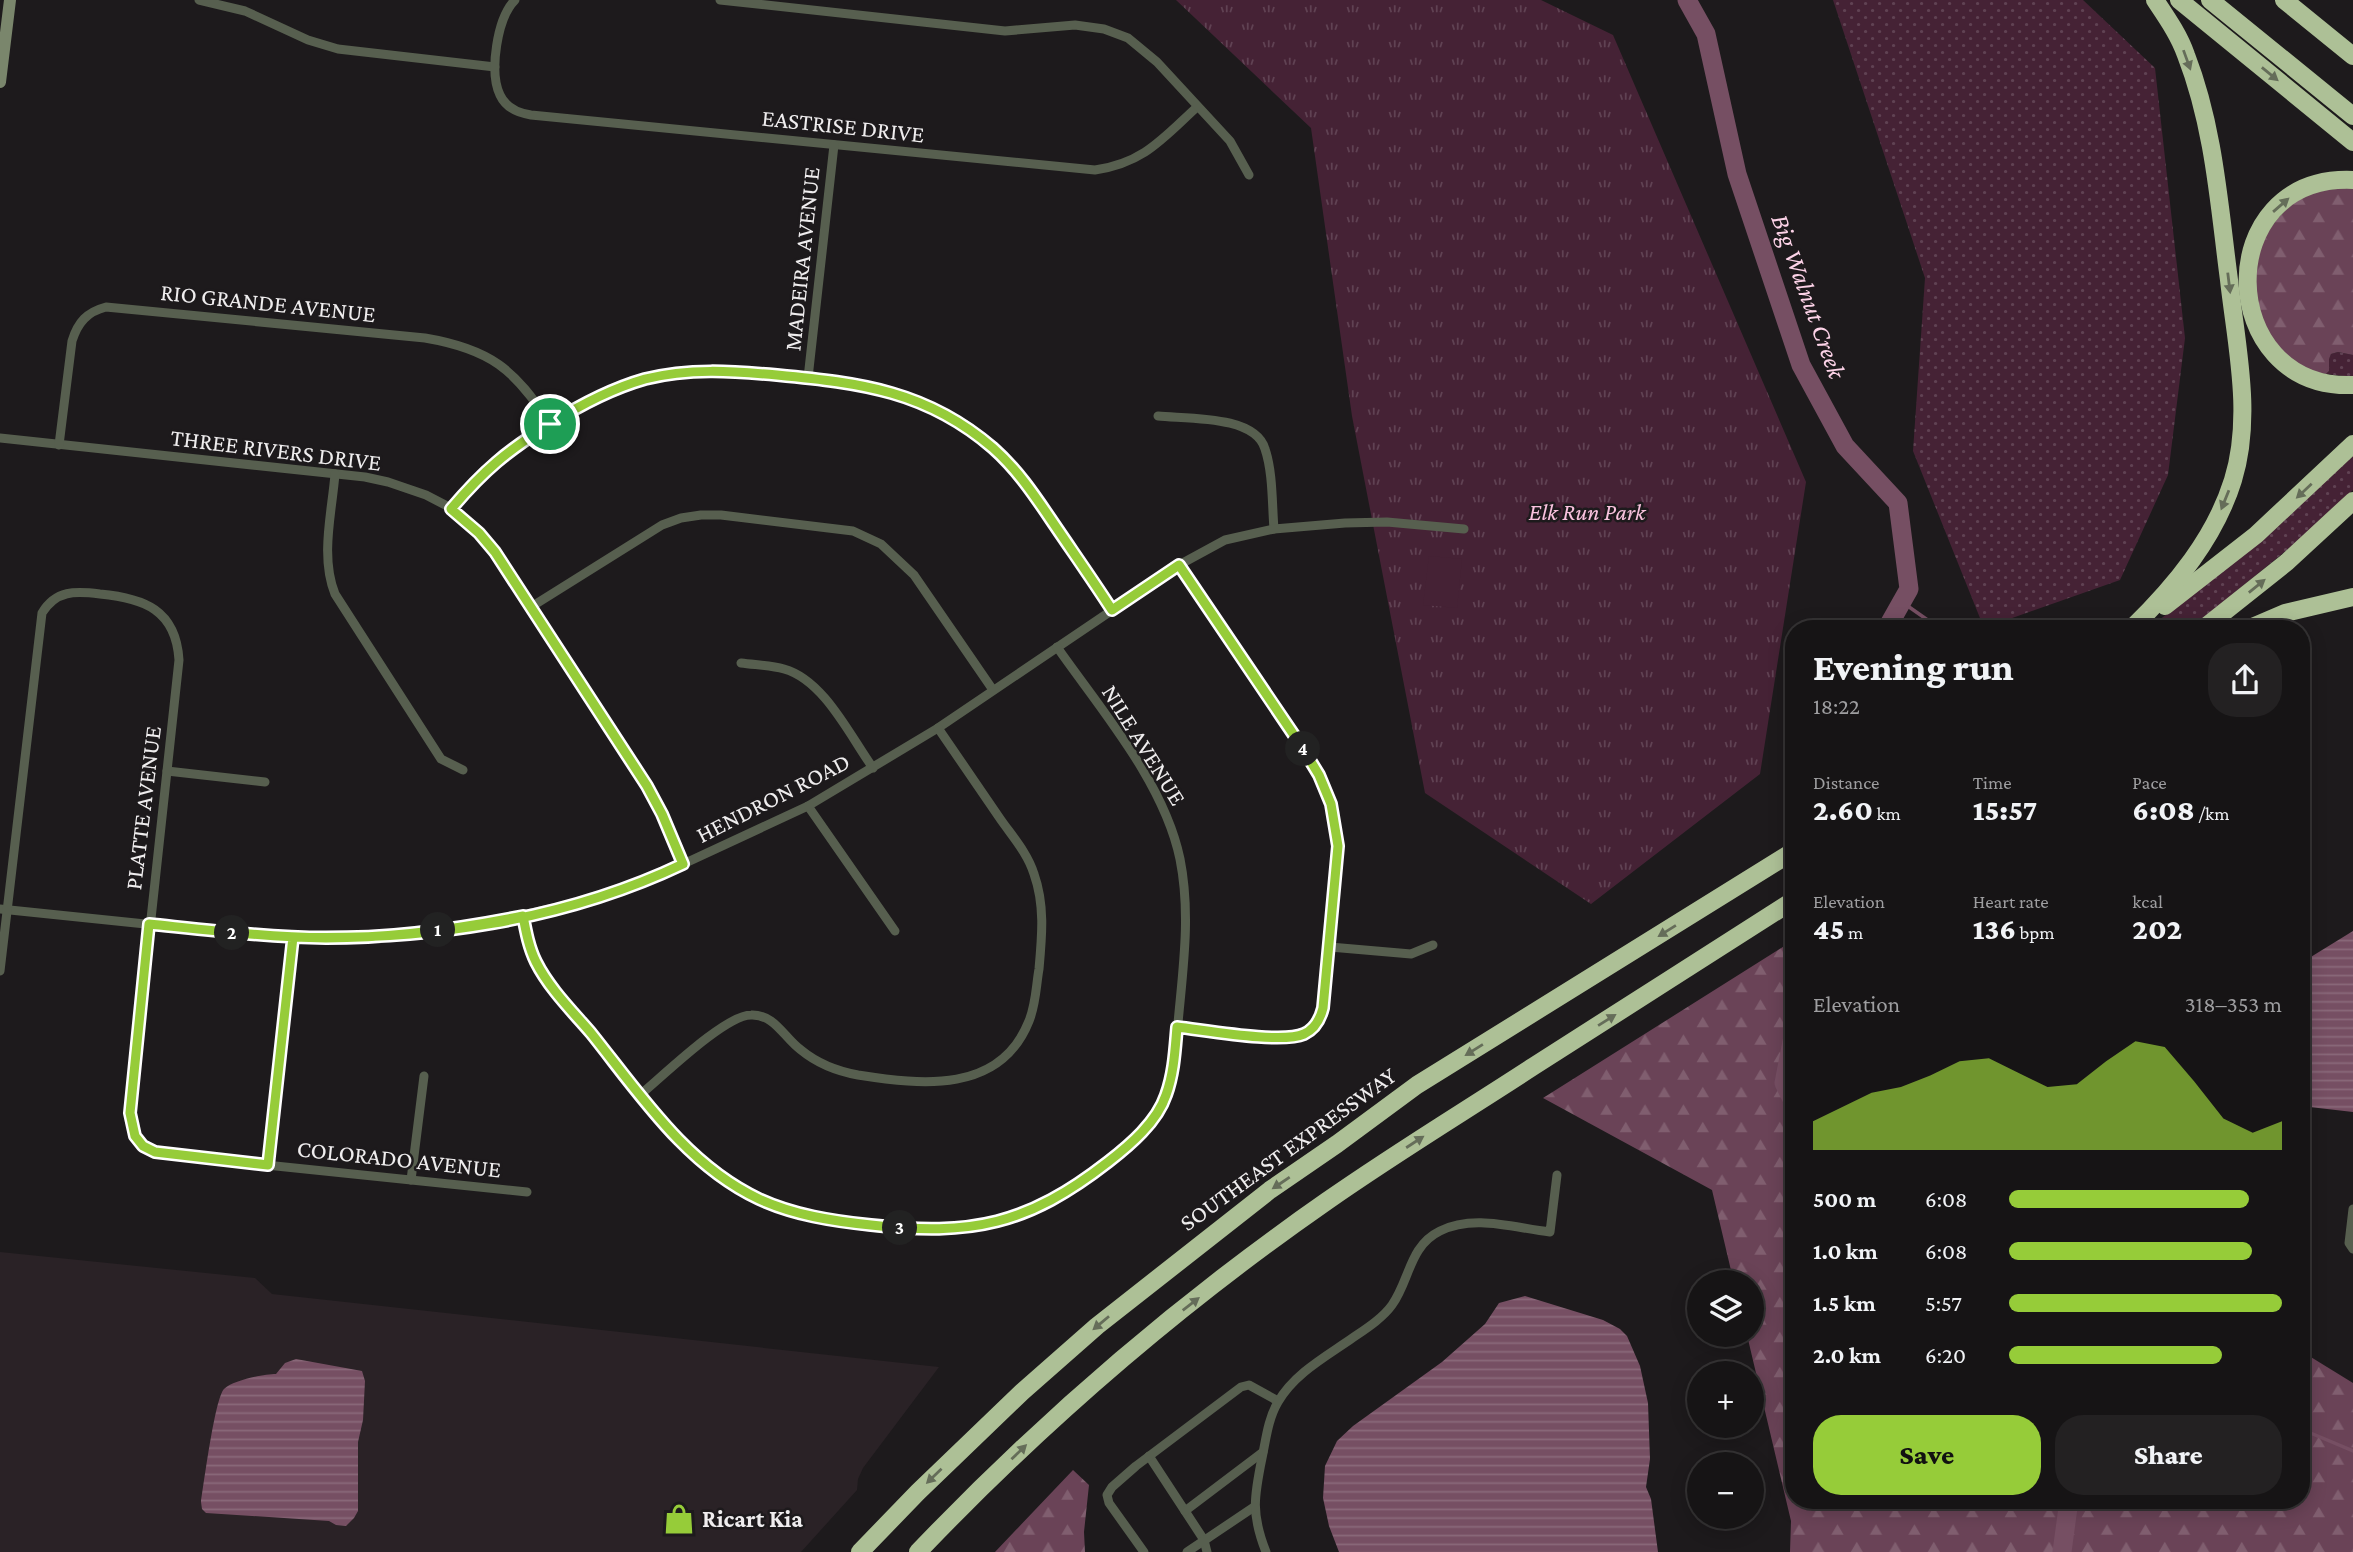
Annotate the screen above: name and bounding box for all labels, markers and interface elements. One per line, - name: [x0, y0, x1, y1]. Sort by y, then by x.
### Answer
- one-way arrow: [2182, 49, 2193, 70]
- one-way arrow: [2262, 66, 2279, 81]
- street label: EASTRISE DRIVE: [760, 104, 926, 147]
- street label: MADEIRA AVENUE: [778, 166, 825, 352]
- one-way arrow: [2272, 197, 2290, 213]
- water label: Big Walnut Creek: [1765, 210, 1852, 384]
- one-way arrow: [2223, 272, 2234, 294]
- street label: RIO GRANDE AVENUE: [159, 278, 377, 327]
- pin: [520, 394, 580, 454]
- icon: arrive: [531, 405, 569, 443]
- street label: THREE RIVERS DRIVE: [169, 423, 383, 476]
- one-way arrow: [2296, 483, 2313, 499]
- one-way arrow: [2220, 490, 2231, 511]
- park label: Elk Run Park: [1528, 498, 1647, 525]
- one-way arrow: [2249, 579, 2266, 594]
- button: share: [2208, 643, 2282, 717]
- text: Evening run: [1813, 646, 2014, 688]
- street label: NILE AVENUE: [1097, 680, 1192, 810]
- text: 18:22: [1813, 693, 1860, 719]
- street label: PLATTE AVENUE: [119, 725, 166, 891]
- pin: 4: [1286, 732, 1320, 766]
- text: 4: [1297, 738, 1308, 759]
- street label: HENDRON ROAD: [692, 747, 854, 848]
- text: Distance: [1813, 772, 1879, 793]
- text: Time: [1973, 772, 2012, 793]
- text: Pace: [2132, 772, 2167, 793]
- text: 2.60: [1813, 793, 1873, 826]
- text: 15:57: [1973, 793, 2037, 826]
- text: 6:08: [2132, 793, 2195, 826]
- text: km: [1873, 803, 1901, 824]
- text: /km: [2195, 803, 2229, 824]
- text: Elevation: [1813, 891, 1885, 912]
- text: Heart rate: [1973, 891, 2049, 912]
- text: kcal: [2132, 891, 2163, 912]
- pin: 1: [420, 912, 456, 948]
- text: 45: [1813, 912, 1844, 945]
- text: 136: [1973, 912, 2016, 945]
- text: 202: [2132, 912, 2182, 945]
- pin: 2: [215, 916, 250, 950]
- text: 1: [434, 919, 441, 940]
- text: 2: [227, 922, 236, 943]
- text: m: [1844, 922, 1863, 943]
- text: bpm: [2016, 922, 2055, 943]
- one-way arrow: [1658, 924, 1677, 937]
- text: Elevation: [1813, 991, 1900, 1017]
- text: 318–353 m: [2185, 991, 2282, 1017]
- one-way arrow: [1597, 1013, 1617, 1026]
- one-way arrow: [1464, 1044, 1483, 1056]
- street label: SOUTHEAST EXPRESSWAY: [1174, 1061, 1401, 1236]
- street label: COLORADO AVENUE: [296, 1134, 503, 1183]
- one-way arrow: [1406, 1135, 1424, 1149]
- one-way arrow: [1272, 1176, 1290, 1190]
- text: 500 m: [1813, 1186, 1876, 1212]
- text: 6:08: [1925, 1186, 1967, 1212]
- pin: 3: [883, 1210, 918, 1246]
- text: 3: [895, 1217, 904, 1238]
- text: 1.0 km: [1813, 1238, 1878, 1264]
- text: 6:08: [1925, 1238, 1967, 1264]
- map controls: [1687, 1270, 1764, 1529]
- button: layers: [1687, 1270, 1764, 1347]
- text: 1.5 km: [1813, 1290, 1876, 1316]
- text: 5:57: [1925, 1290, 1962, 1316]
- one-way arrow: [1181, 1296, 1199, 1311]
- one-way arrow: [1093, 1315, 1110, 1330]
- text: 2.0 km: [1813, 1342, 1881, 1368]
- text: 6:20: [1925, 1342, 1966, 1368]
- button: +: [1687, 1361, 1764, 1438]
- button: Save: [1813, 1415, 2041, 1495]
- button: Share: [2055, 1415, 2282, 1495]
- one-way arrow: [1010, 1445, 1027, 1461]
- button: −: [1687, 1452, 1764, 1529]
- one-way arrow: [926, 1468, 943, 1484]
- shop icon: Ricart Kia: [662, 1502, 696, 1536]
- place label: Ricart Kia: [702, 1505, 803, 1532]

